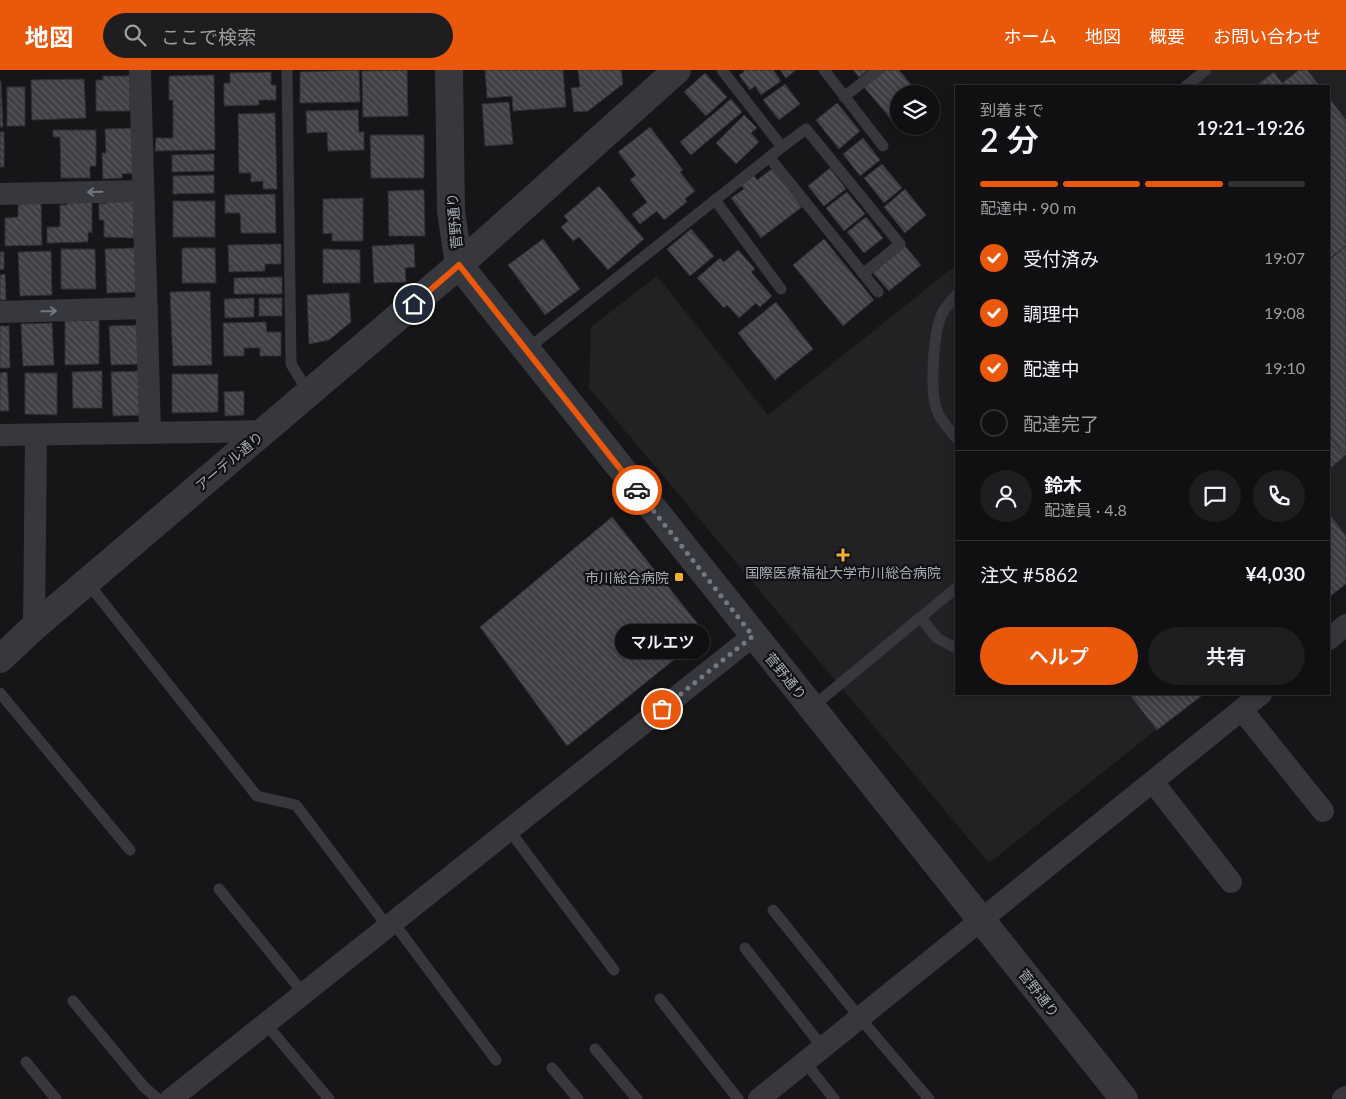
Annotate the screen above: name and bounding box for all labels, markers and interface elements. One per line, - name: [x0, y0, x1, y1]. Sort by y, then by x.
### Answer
- search box: [103, 13, 453, 58]
- icon: search: [121, 21, 149, 49]
- text: 地図: [25, 22, 73, 51]
- text: ここで検索: [161, 25, 256, 48]
- text: ホーム: [1004, 25, 1057, 47]
- text: 地図: [1085, 25, 1121, 47]
- text: 概要: [1149, 25, 1185, 47]
- text: お問い合わせ: [1213, 25, 1321, 47]
- map controls: [890, 85, 940, 135]
- button: layers: [890, 85, 940, 135]
- text: 到着まで: [980, 100, 1044, 119]
- text: 19:21–19:26: [1196, 116, 1305, 139]
- text: 2 分: [980, 120, 1039, 159]
- one-way arrow: [87, 188, 103, 197]
- street label: 菅野通り: [443, 192, 465, 250]
- text: 配達中 · 90 m: [980, 198, 1076, 217]
- icon: check: [980, 244, 1008, 272]
- text: 受付済み: [1023, 247, 1099, 270]
- text: 19:07: [1264, 248, 1305, 267]
- pin: [393, 283, 435, 325]
- icon: home: [400, 290, 428, 318]
- icon: check: [980, 299, 1008, 327]
- text: 調理中: [1023, 302, 1080, 325]
- text: 19:08: [1264, 303, 1305, 322]
- one-way arrow: [40, 306, 56, 315]
- icon: check: [980, 354, 1008, 382]
- text: 配達中: [1023, 357, 1080, 380]
- text: 19:10: [1264, 358, 1305, 377]
- text: 配達完了: [1023, 412, 1099, 435]
- street label: アーデル通り: [192, 428, 266, 494]
- courier: [612, 465, 662, 515]
- button: person: [980, 470, 1032, 522]
- button: chat: [1189, 470, 1241, 522]
- button: phone: [1253, 470, 1305, 522]
- text: 鈴木: [1044, 473, 1082, 496]
- icon: car: [623, 476, 651, 504]
- text: 配達員 · 4.8: [1044, 500, 1127, 519]
- marker: 国際医療福祉大学市川総合病院: [836, 548, 850, 562]
- text: ¥4,030: [1245, 562, 1305, 585]
- text: 注文 #5862: [980, 563, 1078, 586]
- place label: 国際医療福祉大学市川総合病院: [745, 564, 941, 581]
- place label: 市川総合病院: [585, 569, 669, 586]
- marker: 市川総合病院: [673, 571, 685, 583]
- callout: マルエツ: [614, 624, 710, 659]
- button: ヘルプ: [980, 627, 1138, 685]
- button: 共有: [1148, 627, 1305, 685]
- text: マルエツ: [630, 632, 695, 651]
- street label: 菅野通り: [762, 649, 810, 703]
- pin: [641, 688, 683, 730]
- icon: bag: [648, 695, 676, 723]
- street label: 菅野通り: [1015, 966, 1063, 1020]

